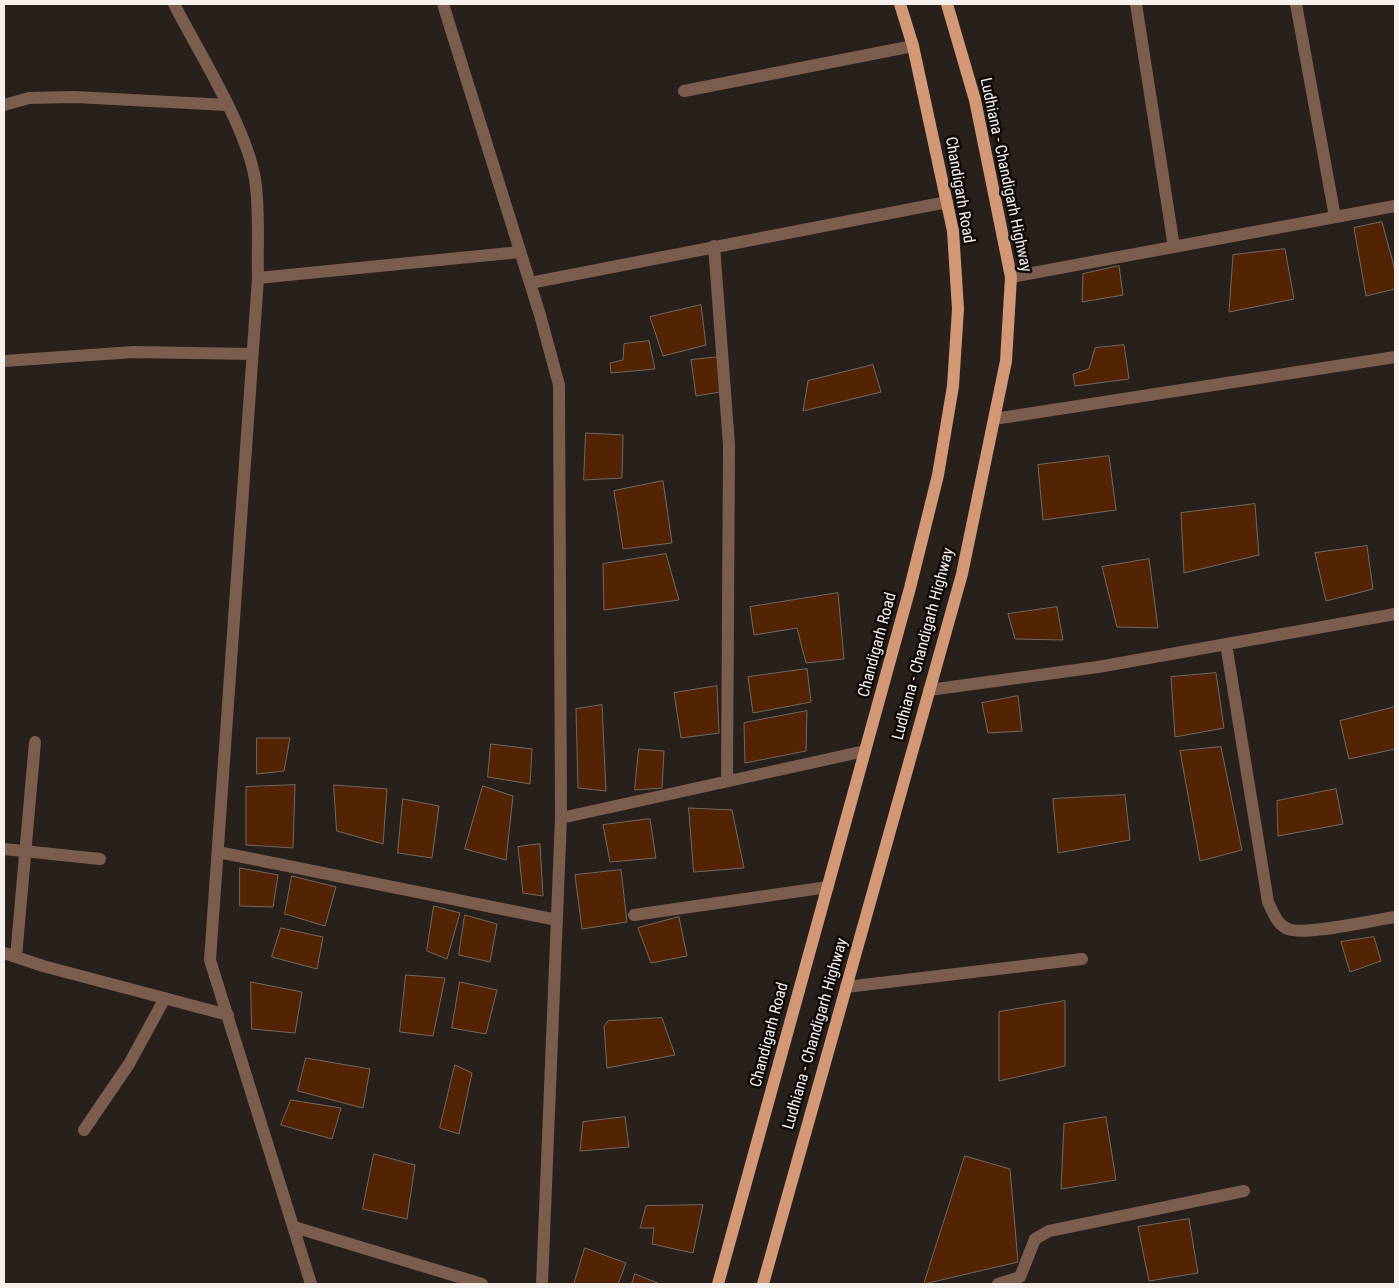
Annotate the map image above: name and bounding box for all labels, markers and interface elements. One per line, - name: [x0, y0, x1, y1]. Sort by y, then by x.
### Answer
- street label: Ludhiana - Chandigarh Highway: [975, 76, 1035, 274]
- street label: Chandigarh Road: [940, 135, 978, 245]
- street label: Ludhiana - Chandigarh Highway: [889, 546, 959, 742]
- street label: Chandigarh Road: [855, 590, 901, 700]
- street label: Ludhiana - Chandigarh Highway: [779, 936, 853, 1132]
- street label: Chandigarh Road: [747, 980, 793, 1090]

